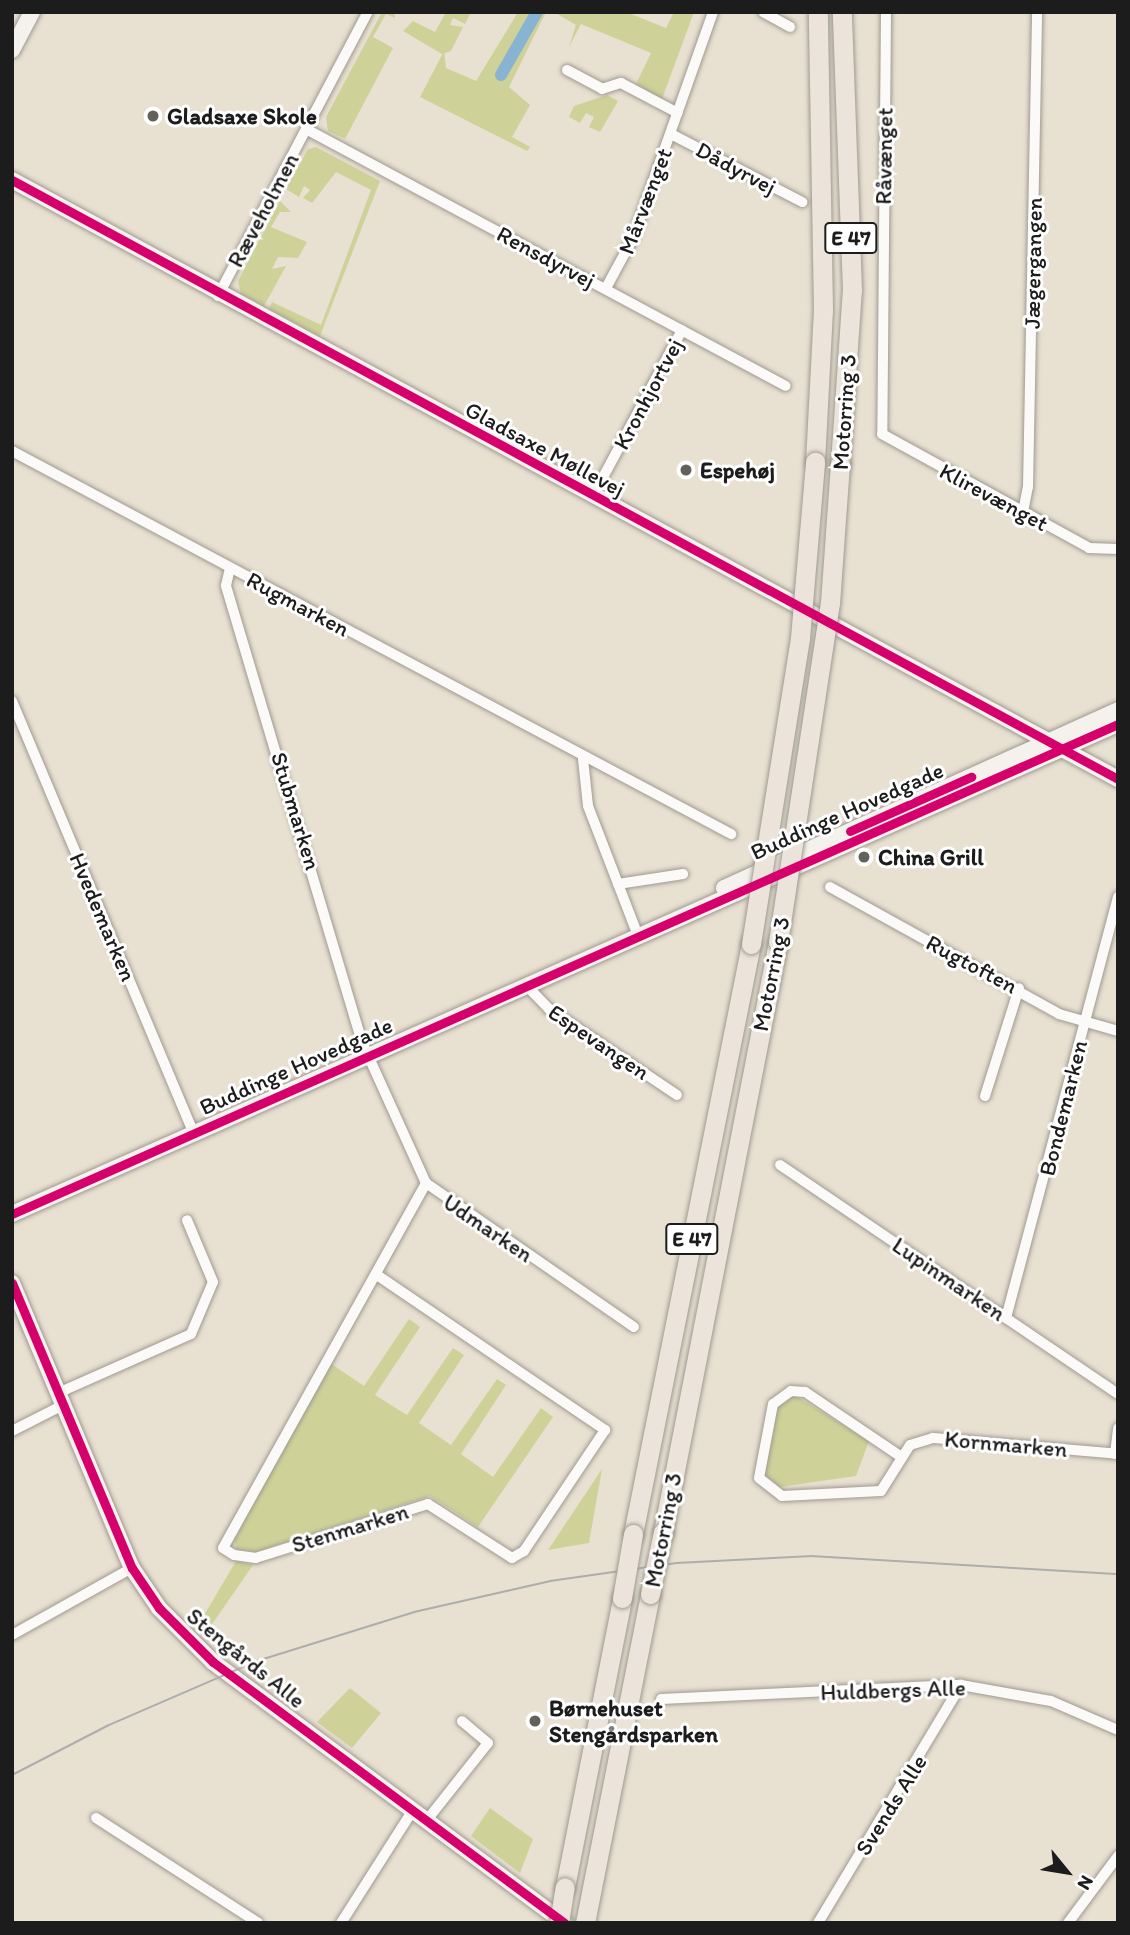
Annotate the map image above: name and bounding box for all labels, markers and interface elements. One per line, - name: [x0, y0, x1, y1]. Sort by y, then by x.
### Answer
- place label: Gladsaxe Skole: [167, 102, 317, 130]
- street label: Råvænget: [869, 107, 899, 205]
- marker: Gladsaxe Skole: [145, 108, 161, 124]
- street label: Dådyrvej: [691, 135, 781, 201]
- street label: Mårvænget: [612, 144, 678, 258]
- street label: Ræveholmen: [221, 148, 305, 272]
- street label: Jægergangen: [1018, 197, 1048, 329]
- street label: Rensdyrvej: [492, 220, 600, 294]
- road number: E 47: [823, 220, 879, 256]
- street label: Kronhjortvej: [607, 334, 689, 454]
- street label: Motorring 3: [826, 353, 862, 471]
- street label: Gladsaxe Møllevej: [460, 395, 630, 503]
- place label: Espehøj: [700, 456, 775, 484]
- street label: Klirevænget: [935, 457, 1053, 537]
- marker: Espehøj: [678, 462, 694, 478]
- street label: Rugmarken: [242, 565, 354, 643]
- street label: Stubmarken: [265, 749, 327, 873]
- street label: Buddinge Hovedgade: [746, 756, 948, 866]
- place label: China Grill: [878, 843, 984, 871]
- street label: Hvedemarken: [64, 849, 142, 985]
- marker: China Grill: [856, 849, 872, 865]
- street label: Motorring 3: [746, 914, 796, 1034]
- street label: Rugtoften: [921, 928, 1023, 1000]
- street label: Espevangen: [543, 998, 655, 1086]
- street label: Buddinge Hovedgade: [195, 1011, 397, 1121]
- street label: Bondemarken: [1033, 1037, 1093, 1179]
- street label: Udmarken: [438, 1188, 538, 1268]
- road number: E 47: [664, 1222, 720, 1256]
- street label: Lupinmarken: [887, 1231, 1011, 1327]
- street label: Kornmarken: [943, 1425, 1069, 1463]
- street label: Motorring 3: [638, 1470, 688, 1590]
- street label: Stenmarken: [288, 1497, 412, 1559]
- street label: Stengårds Alle: [181, 1602, 311, 1714]
- street label: Huldbergs Alle: [820, 1674, 966, 1706]
- place label: Børnehuset Stengårdsparken: [549, 1694, 718, 1748]
- marker: Børnehuset Stengårdsparken: [527, 1713, 543, 1729]
- street label: Svends Alle: [849, 1750, 933, 1860]
- north arrow: [1032, 1837, 1102, 1907]
- text: N: [1072, 1871, 1099, 1894]

